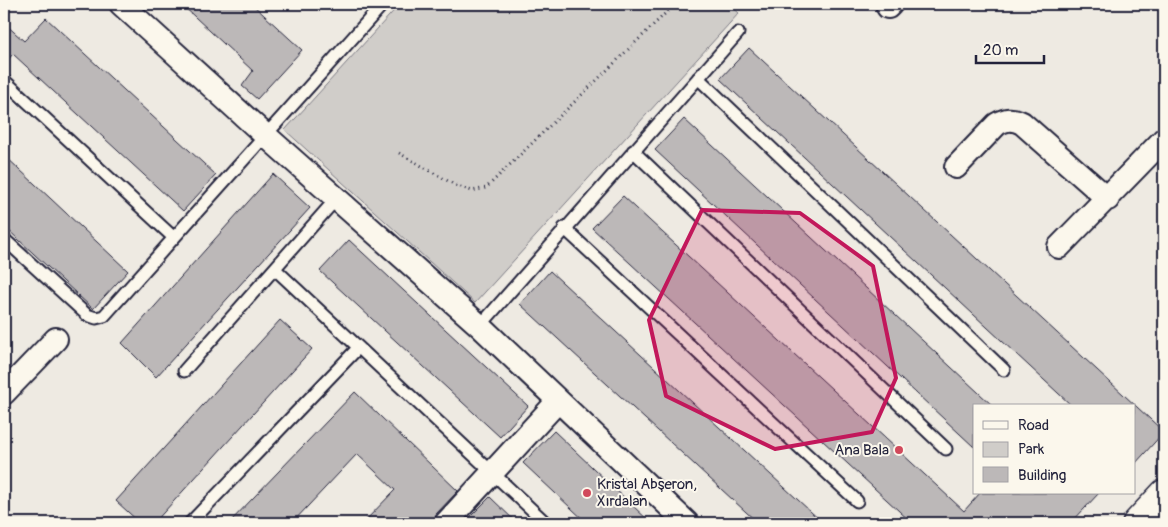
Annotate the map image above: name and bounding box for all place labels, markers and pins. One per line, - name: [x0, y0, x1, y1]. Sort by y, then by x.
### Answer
- place label: Ana Bala: [835, 441, 889, 460]
- marker: Ana Bala: [893, 444, 905, 456]
- place label: Kristal Abşeron, Xırdalan: [597, 475, 697, 511]
- marker: Kristal Abşeron, Xırdalan: [581, 487, 593, 499]

